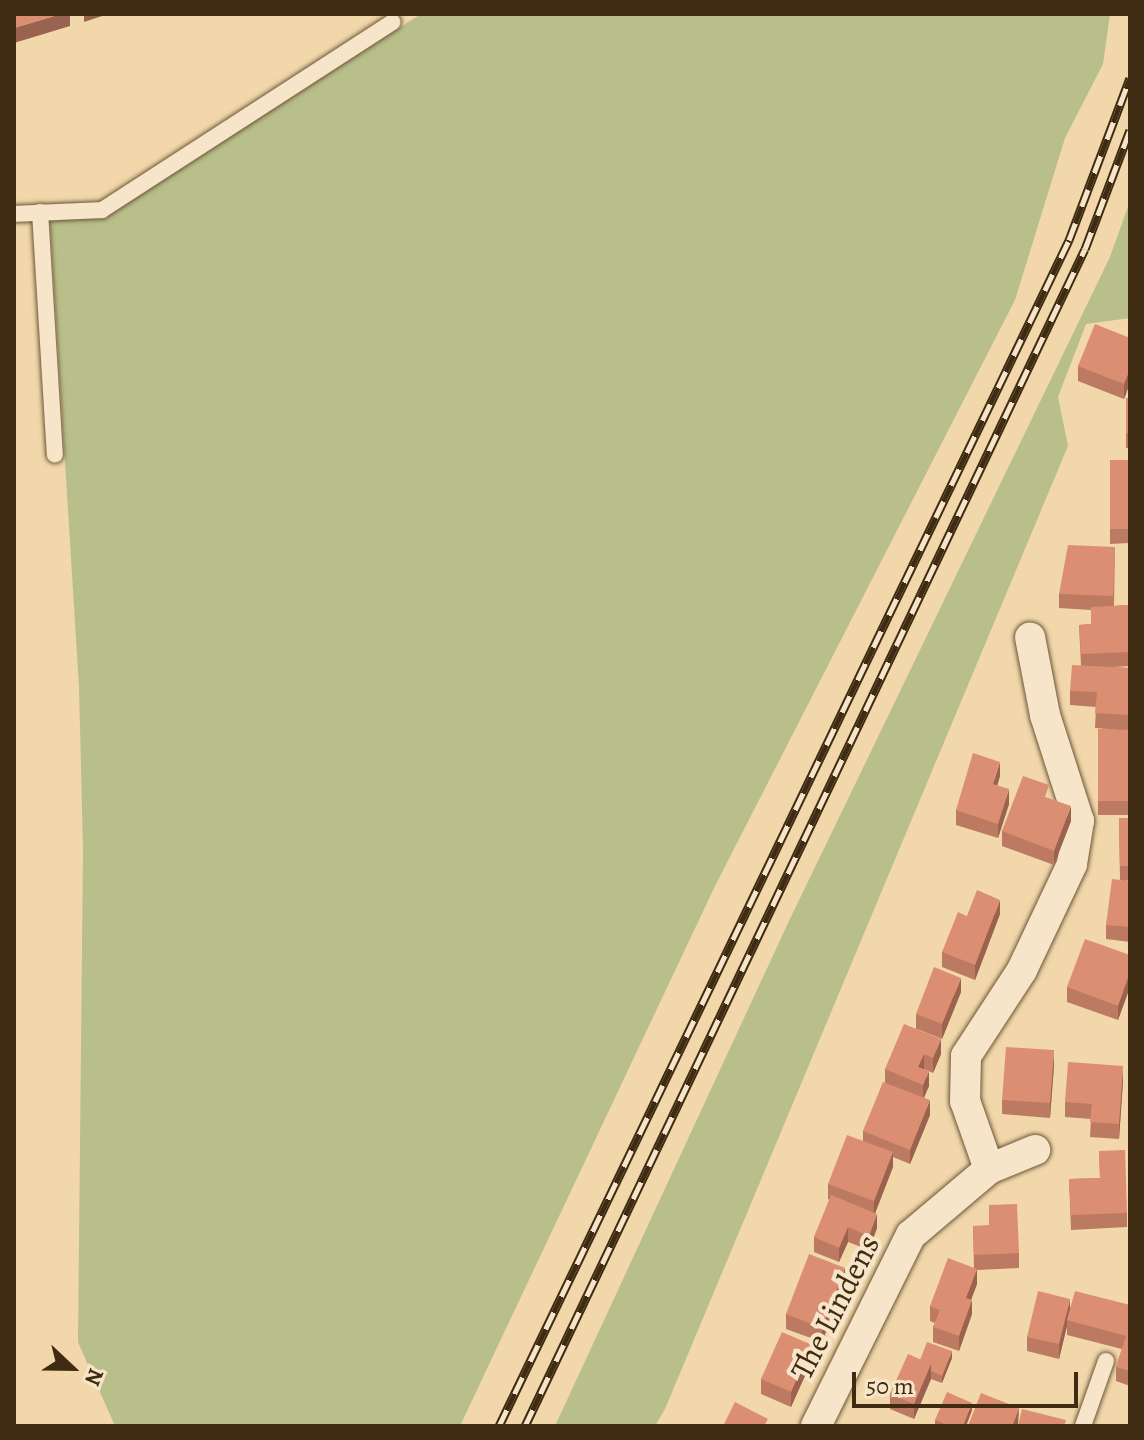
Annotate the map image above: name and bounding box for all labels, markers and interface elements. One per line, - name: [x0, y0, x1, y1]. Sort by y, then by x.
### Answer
- street label: The Lindens: [782, 1228, 888, 1386]
- north arrow: [32, 1328, 112, 1408]
- scale bar: [856, 1356, 1082, 1406]
- text: N: [77, 1364, 111, 1390]
- text: 50 m: [866, 1370, 914, 1402]

